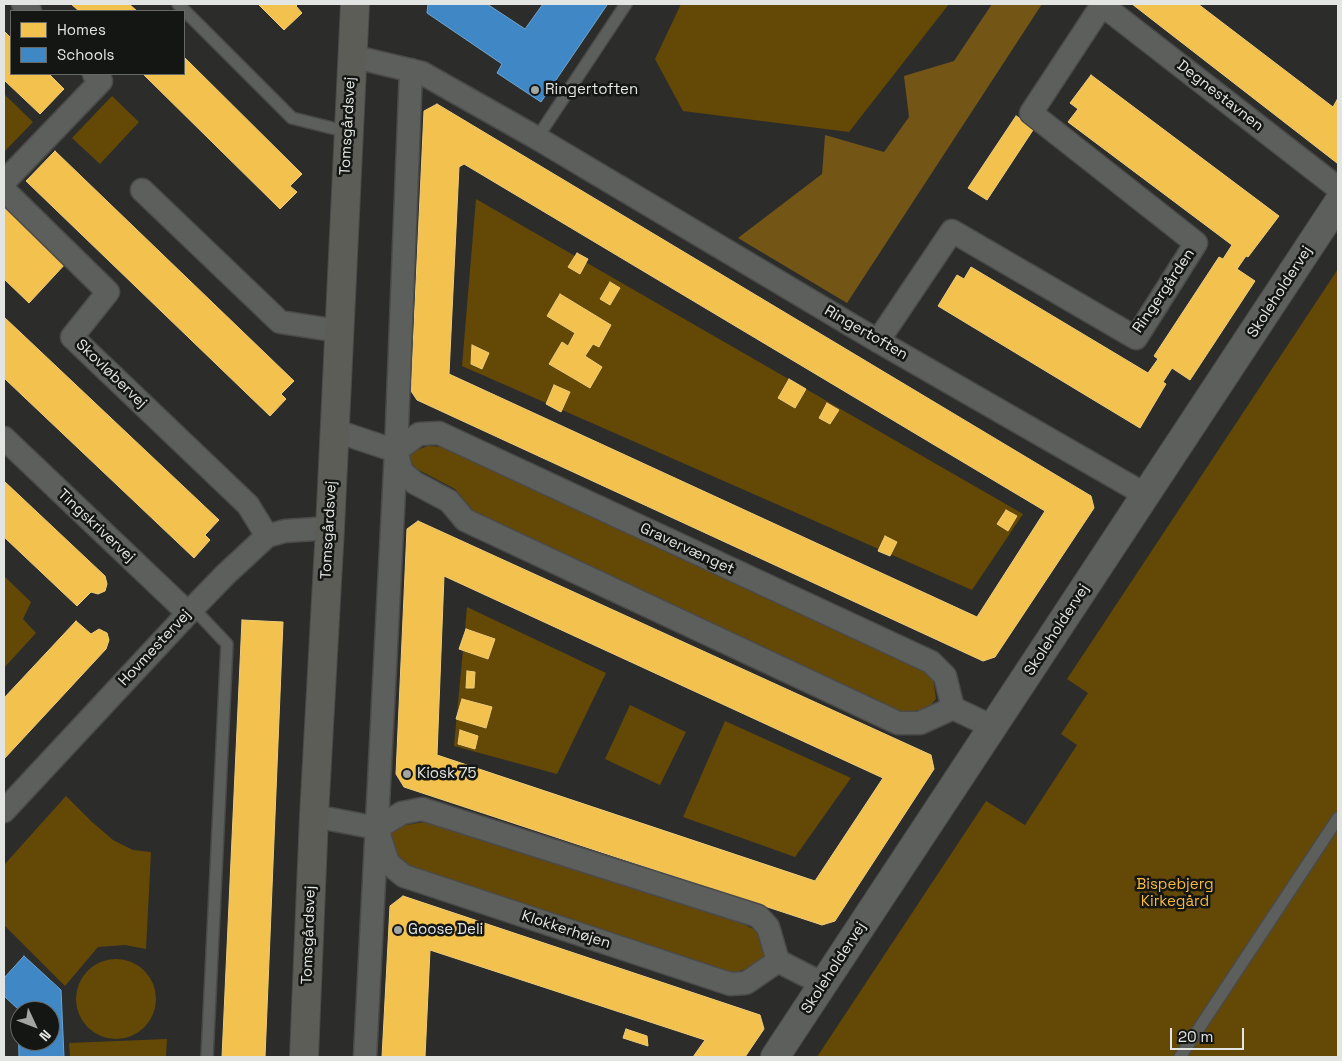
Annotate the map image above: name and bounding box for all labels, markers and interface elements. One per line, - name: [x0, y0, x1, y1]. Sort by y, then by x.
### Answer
- legend: [10, 10, 185, 75]
- text: Homes: [57, 20, 106, 39]
- text: Schools: [57, 45, 114, 64]
- street label: Degnestavnen: [1173, 57, 1267, 135]
- street label: Tomsgårdsvej: [336, 76, 360, 176]
- place label: Ringertoften: [545, 81, 638, 99]
- marker: Ringertoften: [529, 84, 541, 96]
- street label: Skoleholdervej: [1244, 243, 1316, 341]
- street label: Ringergården: [1129, 246, 1199, 336]
- street label: Ringertoften: [821, 302, 911, 364]
- street label: Skovløbervej: [72, 336, 150, 412]
- street label: Tomsgårdsvej: [317, 480, 341, 580]
- street label: Tingskrivervej: [54, 486, 138, 566]
- street label: Gravervænget: [637, 519, 737, 579]
- street label: Skoleholdervej: [1021, 581, 1093, 679]
- street label: Hovmestervej: [115, 606, 195, 690]
- place label: Kiosk 75: [417, 765, 476, 783]
- marker: Kiosk 75: [401, 768, 413, 780]
- park label: Bispebjerg Kirkegård: [1136, 876, 1214, 911]
- street label: Tomsgårdsvej: [298, 885, 320, 985]
- street label: Klokkerhøjen: [519, 907, 613, 953]
- street label: Skoleholdervej: [798, 919, 870, 1017]
- place label: Goose Deli: [408, 921, 483, 939]
- marker: Goose Deli: [392, 924, 404, 936]
- north arrow: [10, 1001, 60, 1051]
- scale bar: [1172, 1018, 1246, 1050]
- text: N: [35, 1026, 55, 1045]
- text: 20 m: [1178, 1027, 1213, 1046]

